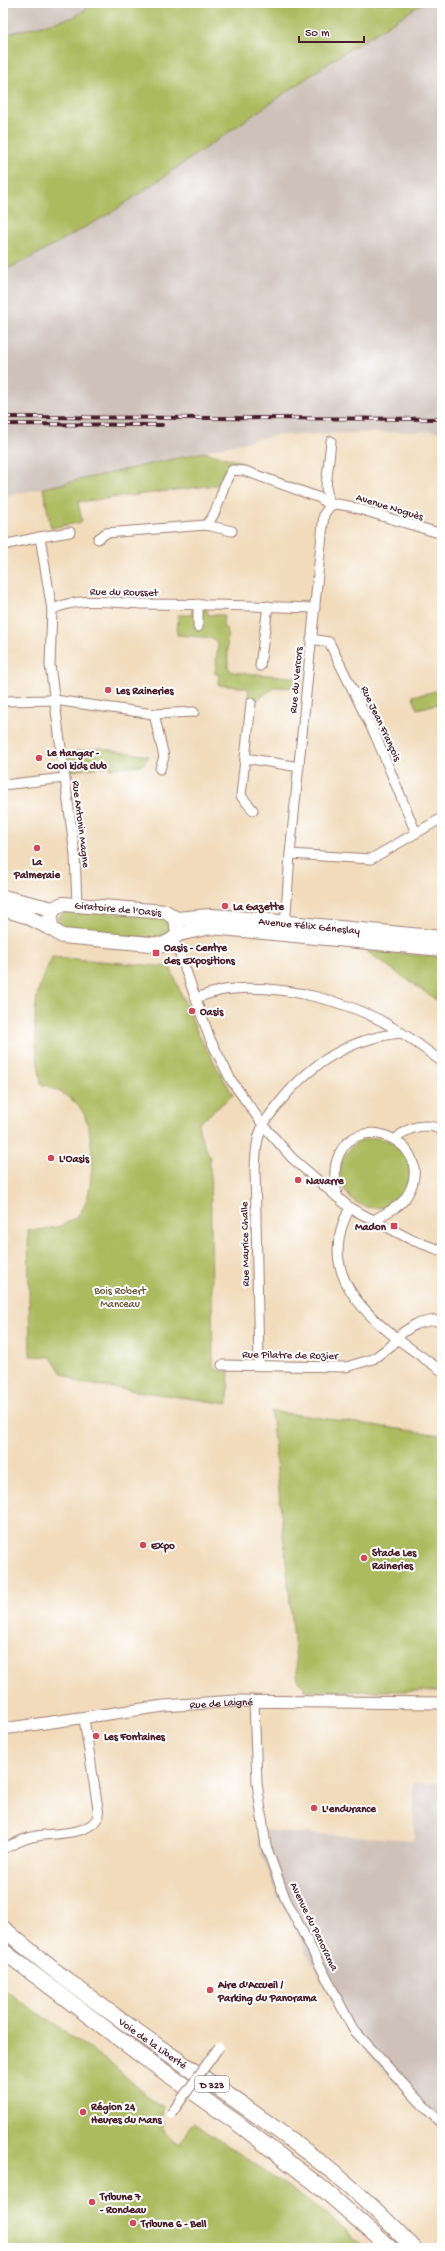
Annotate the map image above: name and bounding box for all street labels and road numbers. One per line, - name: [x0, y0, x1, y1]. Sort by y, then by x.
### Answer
- street label: Avenue Noguès: [354, 492, 425, 524]
- street label: Rue du Rousset: [90, 586, 160, 600]
- street label: Rue du Vercors: [288, 646, 306, 714]
- street label: Rue Jean François: [358, 684, 403, 764]
- street label: Rue Antonin Magne: [69, 780, 91, 869]
- street label: Giratoire de l'Oasis: [74, 900, 163, 920]
- street label: Avenue Félix Géneslay: [258, 916, 361, 938]
- street label: Rue Maurice Challe: [239, 1201, 253, 1287]
- street label: Rue Pilatre de Rozier: [242, 1349, 339, 1363]
- street label: Rue de Laigné: [189, 1697, 253, 1712]
- street label: Avenue du Panorama: [287, 1881, 340, 1974]
- street label: Voie de la Liberté: [115, 2016, 189, 2072]
- road number: D 323: [195, 2076, 229, 2092]

